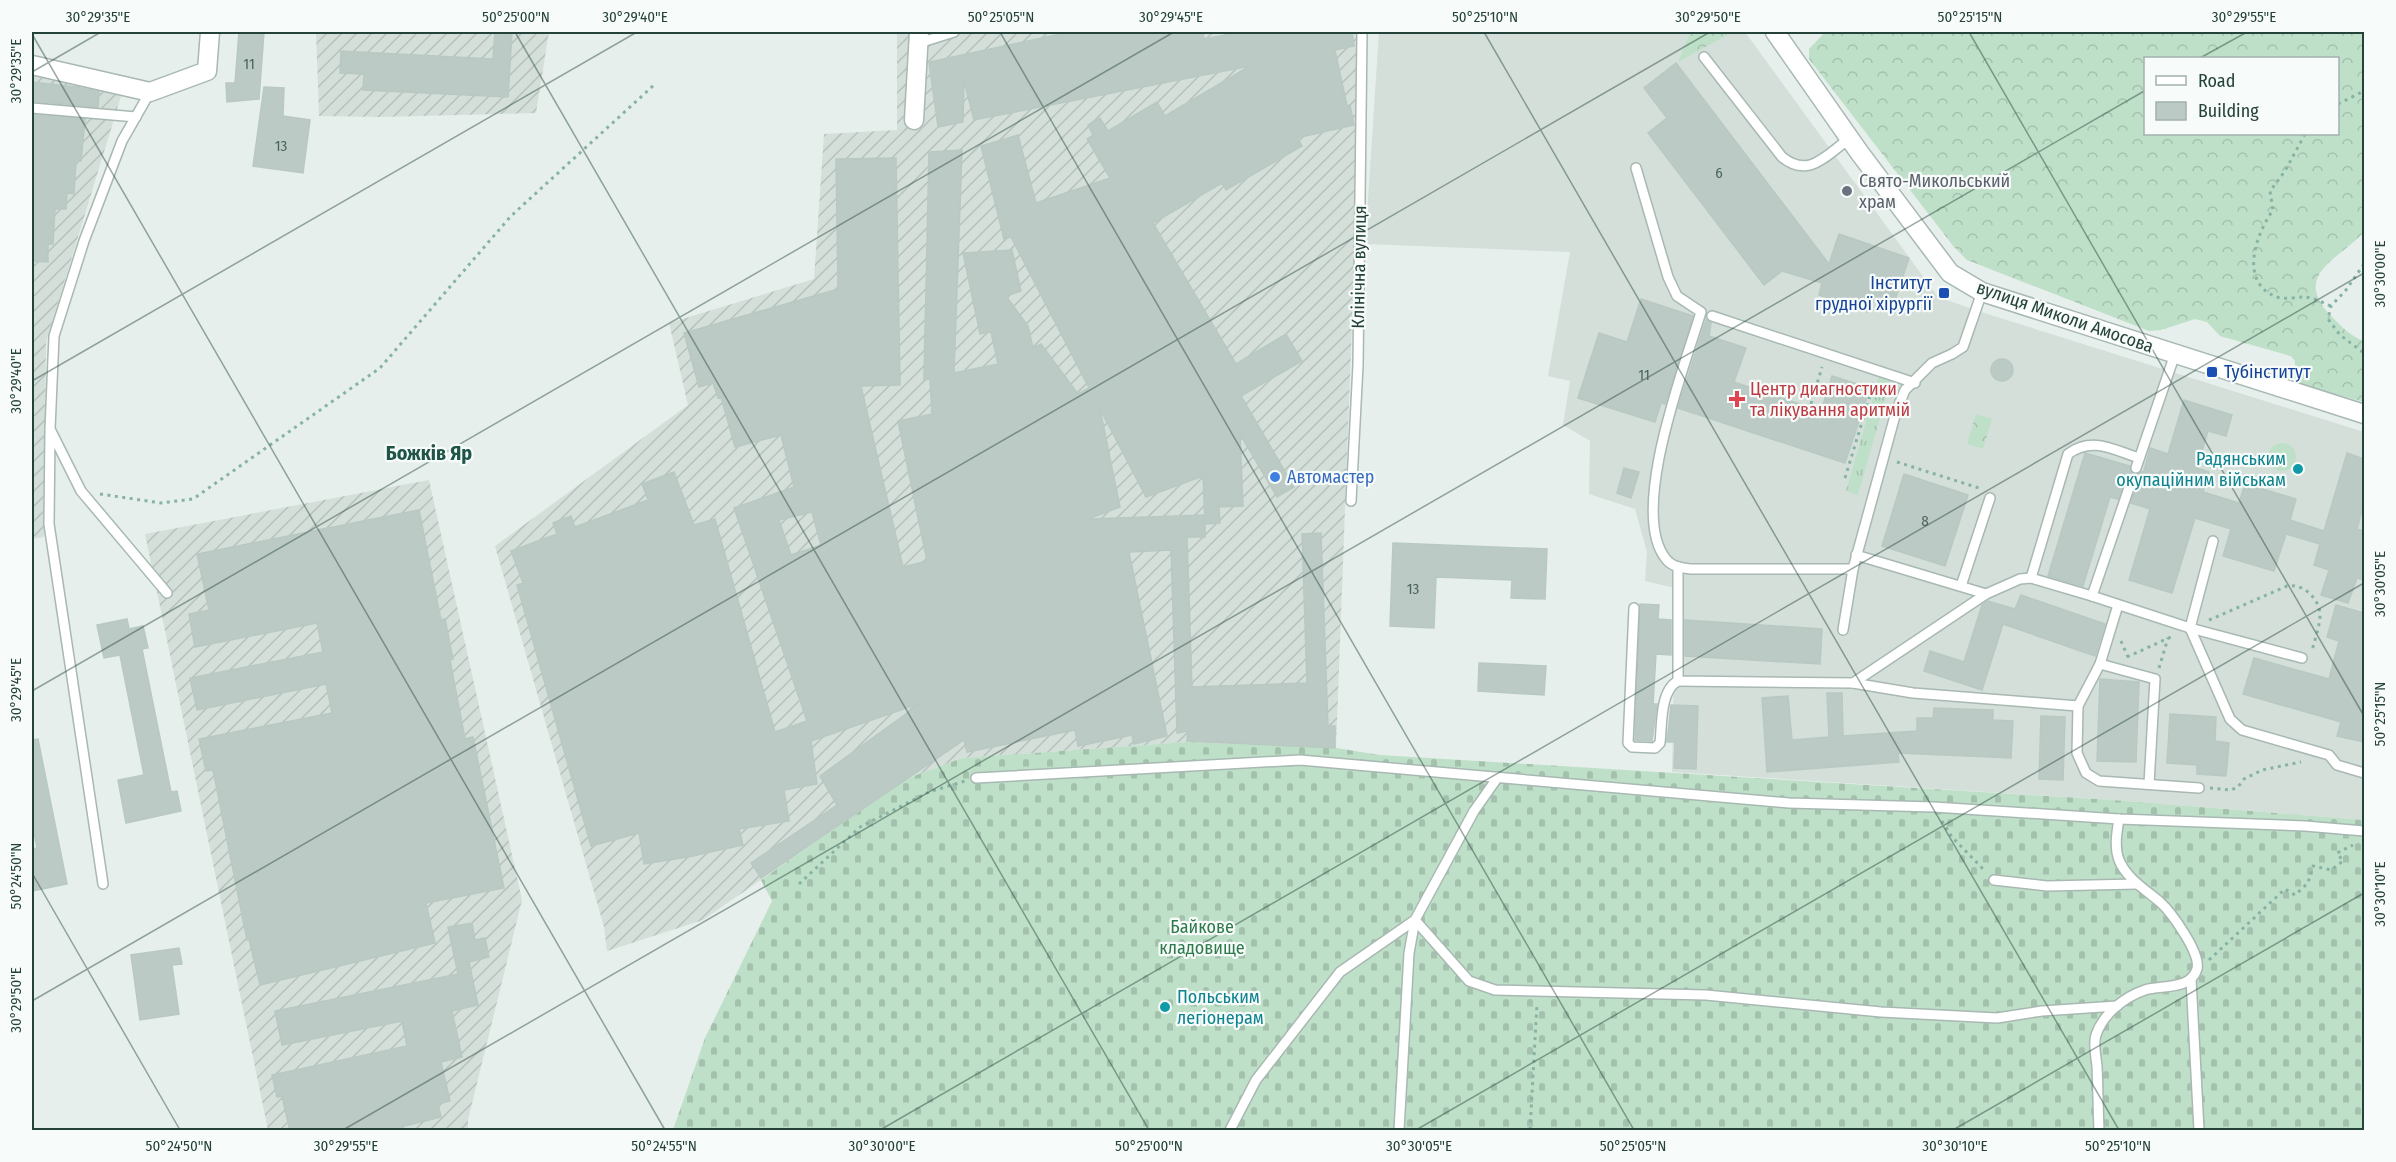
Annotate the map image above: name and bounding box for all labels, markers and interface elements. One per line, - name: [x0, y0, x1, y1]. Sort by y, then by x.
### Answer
- text: 30°29'35"E: [66, 8, 130, 26]
- text: 50°25'00"N: [482, 8, 550, 26]
- text: 30°29'40"E: [602, 8, 668, 26]
- text: 50°25'05"N: [968, 8, 1034, 26]
- text: 30°29'45"E: [1139, 8, 1203, 26]
- text: 50°25'10"N: [1452, 8, 1518, 26]
- text: 30°29'50"E: [1675, 8, 1741, 26]
- text: 50°25'15"N: [1938, 8, 2002, 26]
- text: 30°29'55"E: [2212, 8, 2276, 26]
- text: 30°29'35"E: [7, 39, 25, 103]
- house number: 11: [243, 55, 255, 73]
- legend: [2144, 57, 2339, 135]
- text: Road: [2198, 70, 2235, 92]
- text: Building: [2198, 100, 2259, 122]
- house number: 13: [275, 137, 288, 155]
- house number: 6: [1715, 164, 1723, 182]
- place label: Свято-Микольський храм: [1859, 170, 2010, 213]
- marker: Свято-Микольський храм: [1840, 184, 1854, 198]
- street label: Клінічна вулиця: [1347, 205, 1371, 329]
- text: 30°30'00"E: [2371, 240, 2389, 308]
- place label: Інститут грудної хірургії: [1815, 272, 1933, 315]
- street label: вулиця Миколи Амосова: [1974, 276, 2157, 358]
- marker: Інститут грудної хірургії: [1937, 286, 1951, 300]
- text: 30°29'40"E: [7, 348, 25, 414]
- place label: Тубінститут: [2224, 361, 2311, 383]
- marker: Тубінститут: [2205, 365, 2219, 379]
- house number: 11: [1638, 366, 1650, 384]
- place label: Центр диагностики та лікування аритмій: [1750, 378, 1910, 421]
- marker: Центр диагностики та лікування аритмій: [1728, 390, 1746, 408]
- district label: Божків Яр: [386, 441, 472, 465]
- place label: Радянським окупаційним військам: [2116, 448, 2286, 491]
- marker: Радянським окупаційним військам: [2291, 462, 2305, 476]
- place label: Автомастер: [1287, 466, 1374, 488]
- marker: Автомастер: [1268, 470, 1282, 484]
- house number: 8: [1921, 512, 1929, 530]
- text: 30°30'05"E: [2371, 551, 2389, 617]
- house number: 13: [1407, 580, 1420, 598]
- text: 30°29'45"E: [7, 658, 25, 722]
- text: 50°25'15"N: [2371, 682, 2389, 746]
- text: 50°24'50"N: [7, 843, 25, 909]
- text: 30°30'10"E: [2371, 861, 2389, 927]
- park label: Байкове кладовище: [1159, 916, 1245, 959]
- text: 30°29'50"E: [7, 967, 25, 1033]
- place label: Польським легіонерам: [1177, 986, 1264, 1029]
- marker: Польським легіонерам: [1158, 1000, 1172, 1014]
- text: 50°24'50"N: [146, 1137, 212, 1155]
- text: 30°29'55"E: [314, 1137, 378, 1155]
- text: 50°24'55"N: [631, 1137, 697, 1155]
- text: 30°30'00"E: [848, 1137, 916, 1155]
- text: 50°25'00"N: [1115, 1137, 1183, 1155]
- text: 30°30'05"E: [1386, 1137, 1452, 1155]
- text: 50°25'05"N: [1600, 1137, 1666, 1155]
- text: 30°30'10"E: [1922, 1137, 1988, 1155]
- text: 50°25'10"N: [2085, 1137, 2151, 1155]

